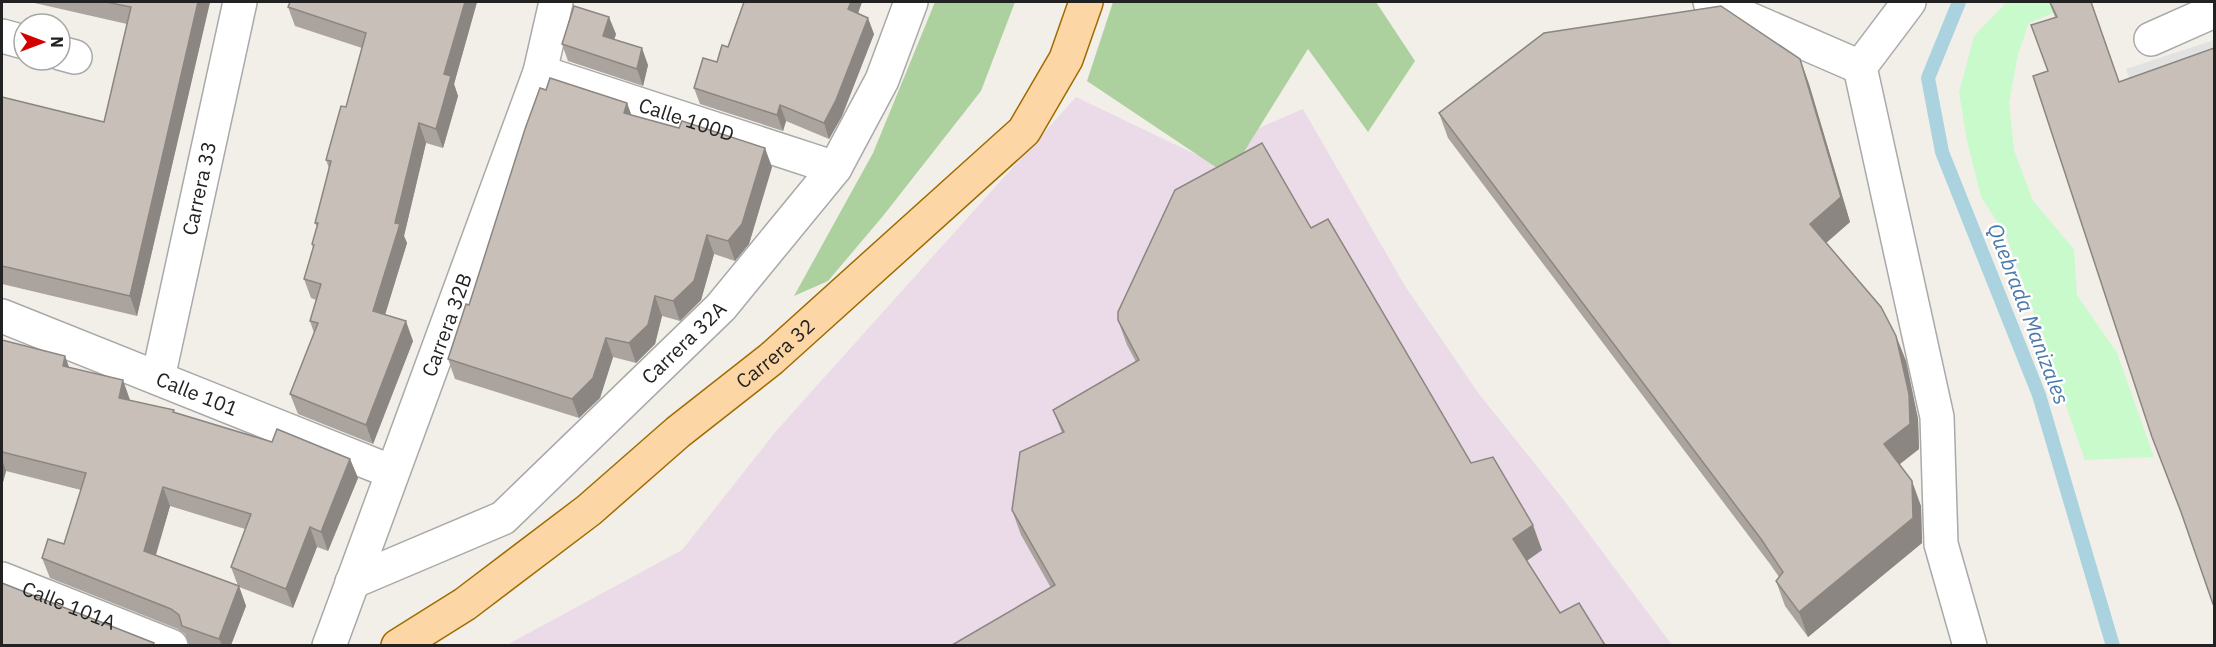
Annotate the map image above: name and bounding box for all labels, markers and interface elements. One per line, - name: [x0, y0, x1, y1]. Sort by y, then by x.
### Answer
- north arrow: [12, 12, 72, 72]
- text: N: [47, 36, 67, 48]
- street label: Calle 100D: [635, 91, 738, 147]
- street label: Carrera 33: [175, 139, 222, 238]
- water label: Quebrada Manizales: [1981, 219, 2076, 408]
- street label: Carrera 32B: [415, 269, 478, 380]
- street label: Carrera 32A: [635, 295, 732, 390]
- street label: Carrera 32: [730, 312, 820, 395]
- street label: Calle 101: [152, 365, 242, 422]
- street label: Calle 101A: [18, 574, 120, 636]

